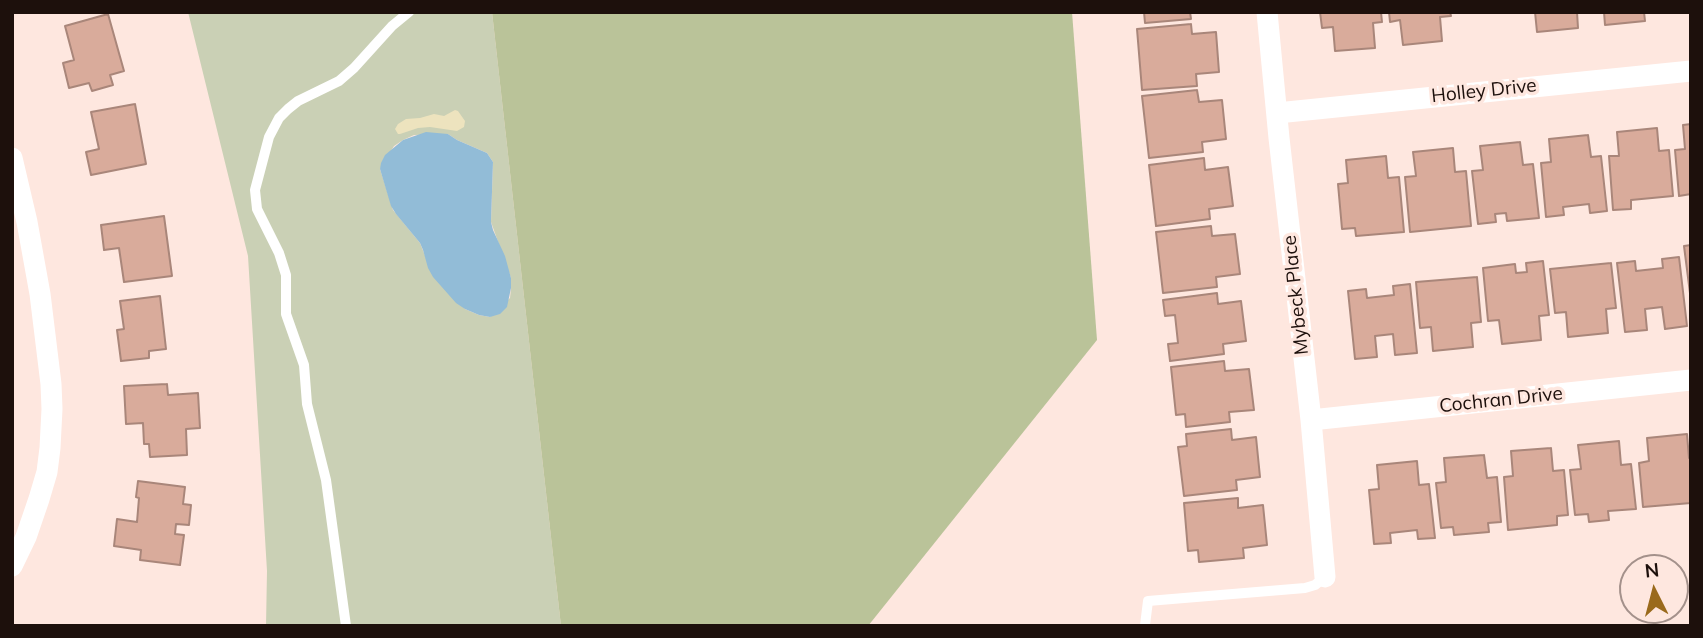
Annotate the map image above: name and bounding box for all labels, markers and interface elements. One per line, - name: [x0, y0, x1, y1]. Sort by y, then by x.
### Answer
- street label: Holley Drive: [1430, 74, 1538, 108]
- street label: Mybeck Place: [1278, 234, 1314, 356]
- street label: Cochran Drive: [1438, 382, 1564, 418]
- north arrow: [1619, 554, 1689, 624]
- text: N: [1644, 557, 1660, 583]

